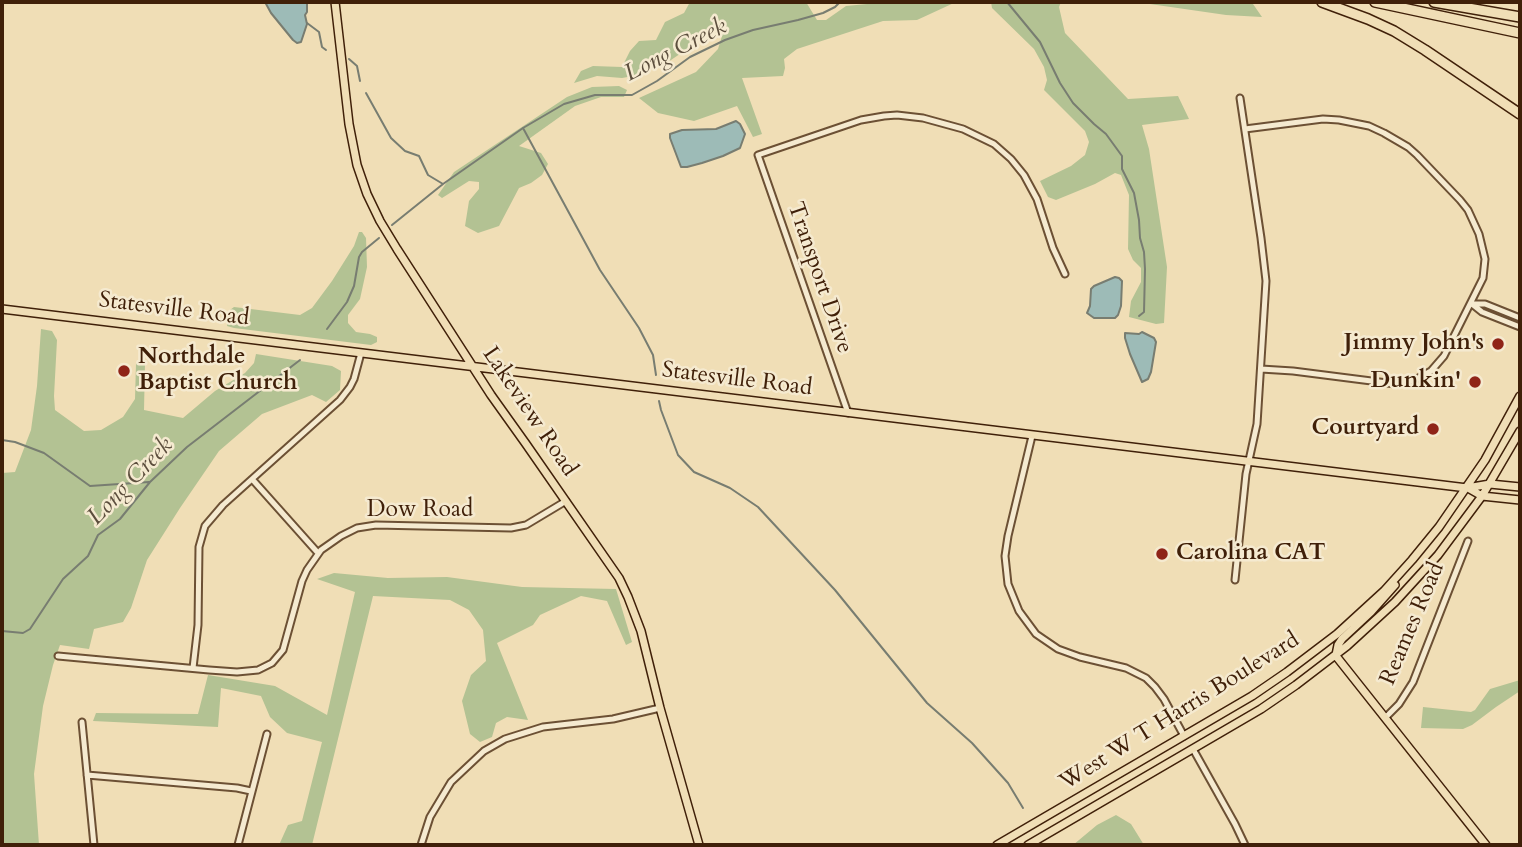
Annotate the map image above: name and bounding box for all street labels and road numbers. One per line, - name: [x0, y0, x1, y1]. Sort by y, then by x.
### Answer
- street label: Transport Drive: [780, 199, 858, 357]
- street label: Statesville Road: [97, 287, 251, 333]
- street label: Lakeview Road: [476, 342, 582, 482]
- street label: Statesville Road: [660, 357, 814, 403]
- street label: Dow Road: [367, 497, 473, 525]
- street label: Reames Road: [1375, 558, 1451, 690]
- street label: West W T Harris Boulevard: [1055, 627, 1305, 797]

